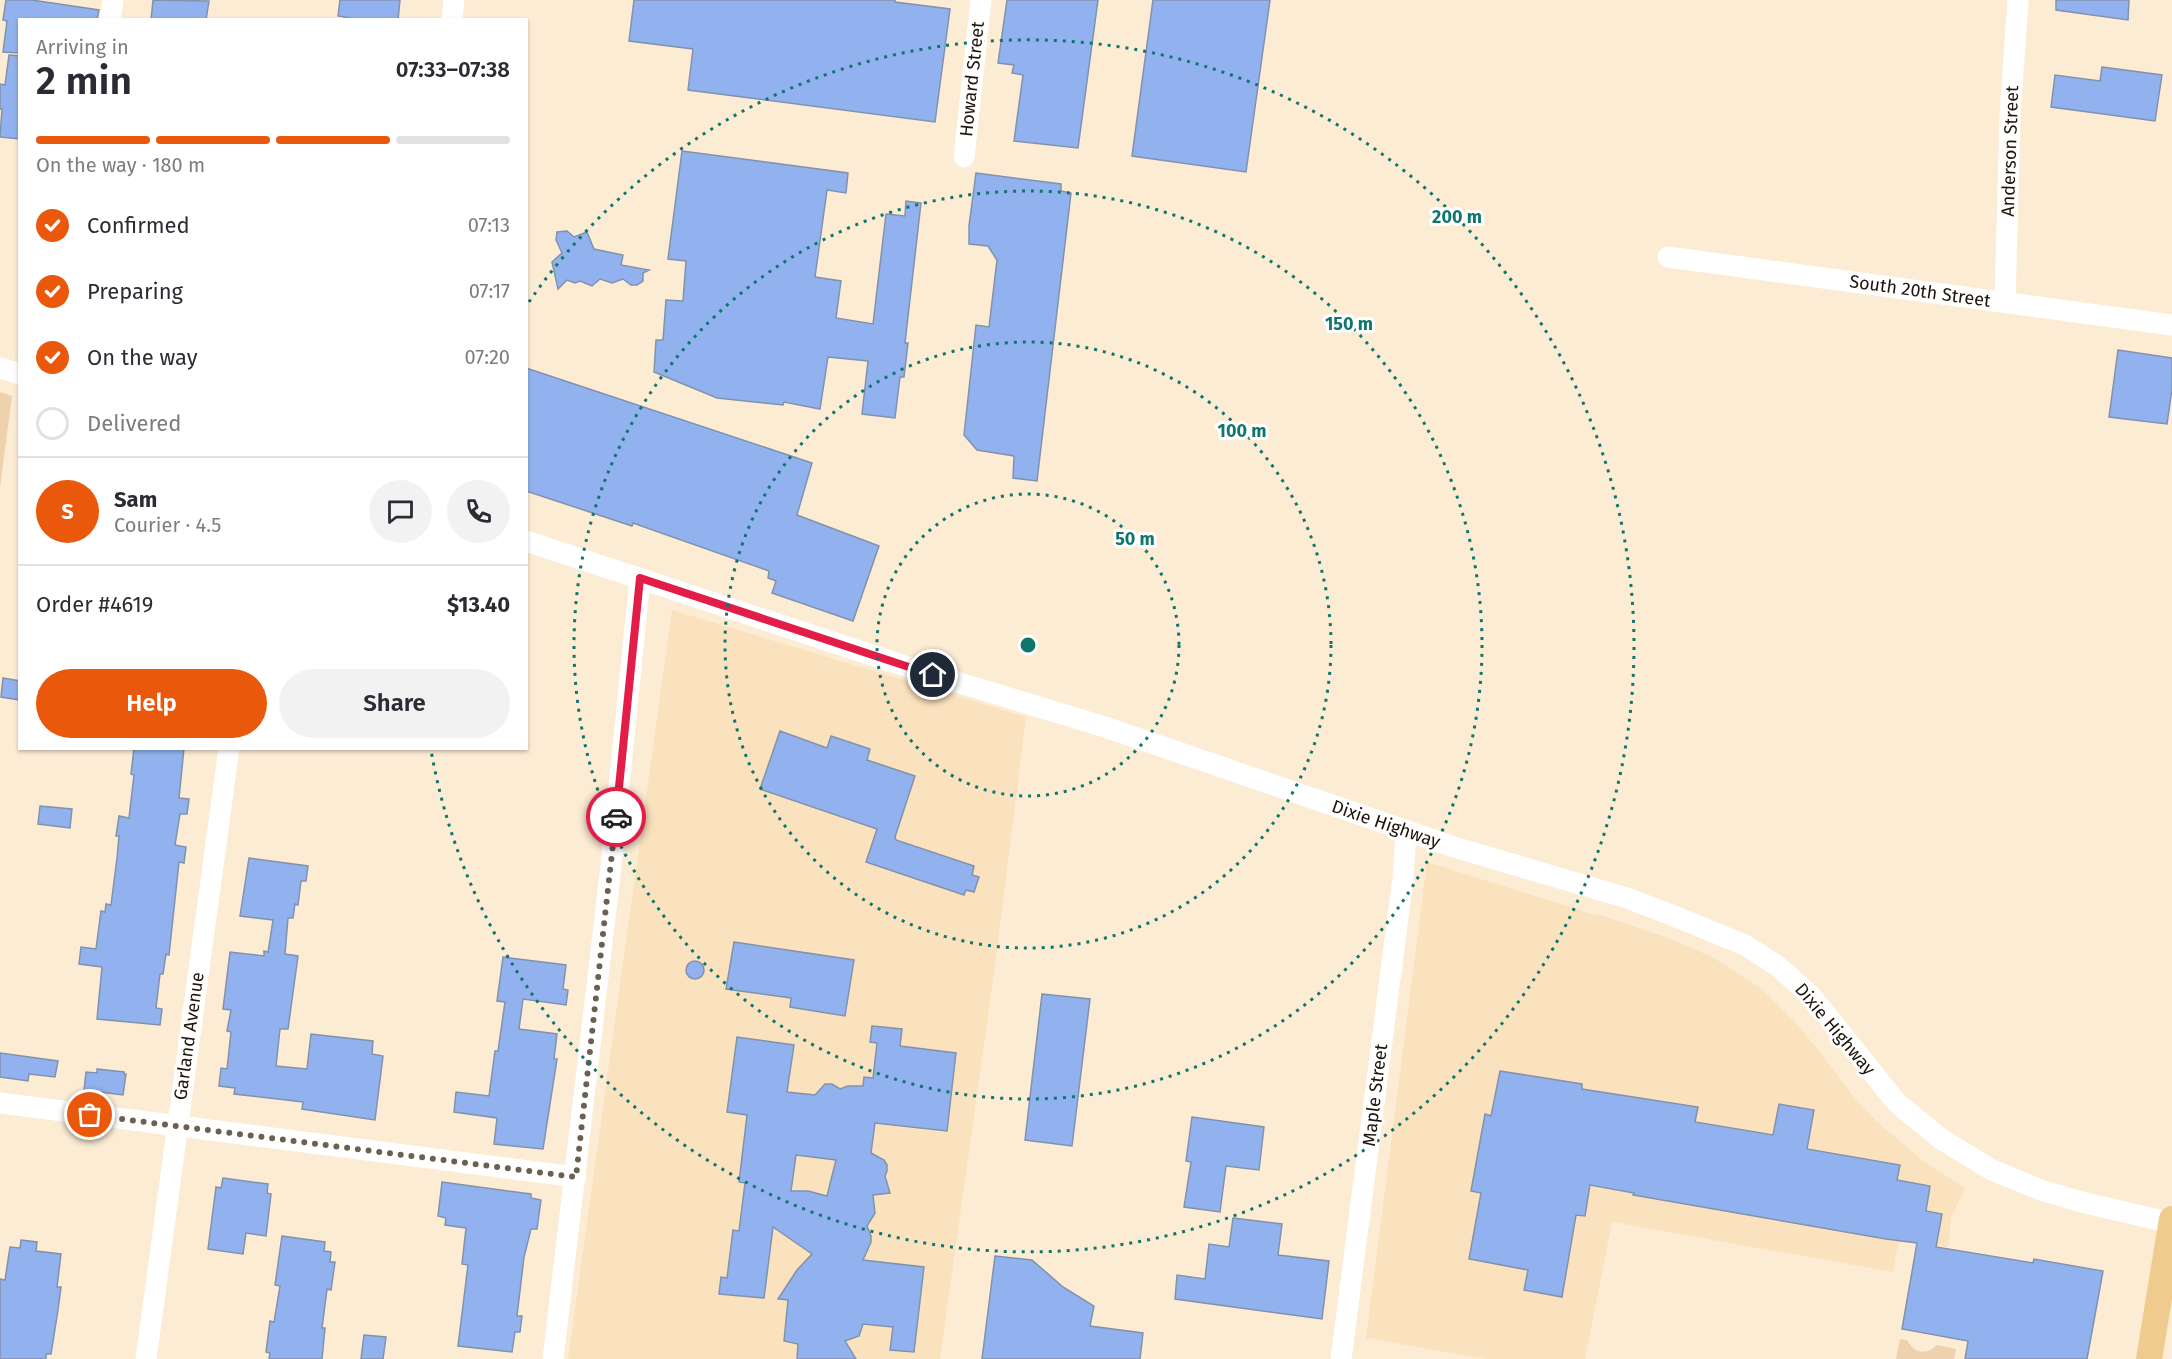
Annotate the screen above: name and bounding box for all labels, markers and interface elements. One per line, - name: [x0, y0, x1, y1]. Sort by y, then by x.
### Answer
- street label: Howard Street: [955, 20, 989, 138]
- text: Arriving in: [36, 35, 129, 59]
- text: 07:33–07:38: [396, 56, 510, 83]
- text: 2 min: [36, 58, 132, 104]
- street label: Anderson Street: [1997, 85, 2023, 217]
- text: On the way · 180 m: [36, 153, 205, 177]
- text: 200 m: [1432, 206, 1482, 228]
- icon: check: [36, 209, 69, 242]
- text: Confirmed: [87, 212, 190, 239]
- text: 07:13: [468, 213, 510, 237]
- street label: South 20th Street: [1848, 270, 1992, 312]
- icon: check: [36, 275, 69, 308]
- text: Preparing: [87, 278, 183, 305]
- text: 07:17: [469, 279, 510, 303]
- text: 150 m: [1325, 313, 1373, 335]
- icon: check: [36, 341, 69, 374]
- text: On the way: [87, 344, 198, 371]
- text: 07:20: [465, 345, 510, 369]
- text: Delivered: [87, 410, 182, 437]
- text: 100 m: [1218, 420, 1266, 442]
- button: chat: [369, 480, 432, 543]
- button: phone: [447, 480, 510, 543]
- text: Sam: [114, 486, 157, 513]
- text: S: [61, 498, 74, 525]
- text: Courier · 4.5: [114, 513, 221, 537]
- text: 50 m: [1115, 528, 1155, 550]
- text: Order #4619: [36, 591, 153, 618]
- text: $13.40: [447, 591, 510, 618]
- centre of rings: [1018, 635, 1038, 655]
- pin: [907, 649, 958, 700]
- icon: home: [916, 658, 949, 691]
- button: Help: [36, 669, 267, 738]
- button: Share: [279, 669, 510, 738]
- courier: [586, 787, 646, 847]
- street label: Dixie Highway: [1329, 795, 1443, 853]
- icon: car: [600, 801, 633, 834]
- street label: Garland Avenue: [169, 971, 209, 1101]
- street label: Dixie Highway: [1790, 979, 1880, 1080]
- street label: Maple Street: [1358, 1042, 1392, 1148]
- pin: [64, 1089, 115, 1140]
- icon: bag: [73, 1098, 106, 1131]

